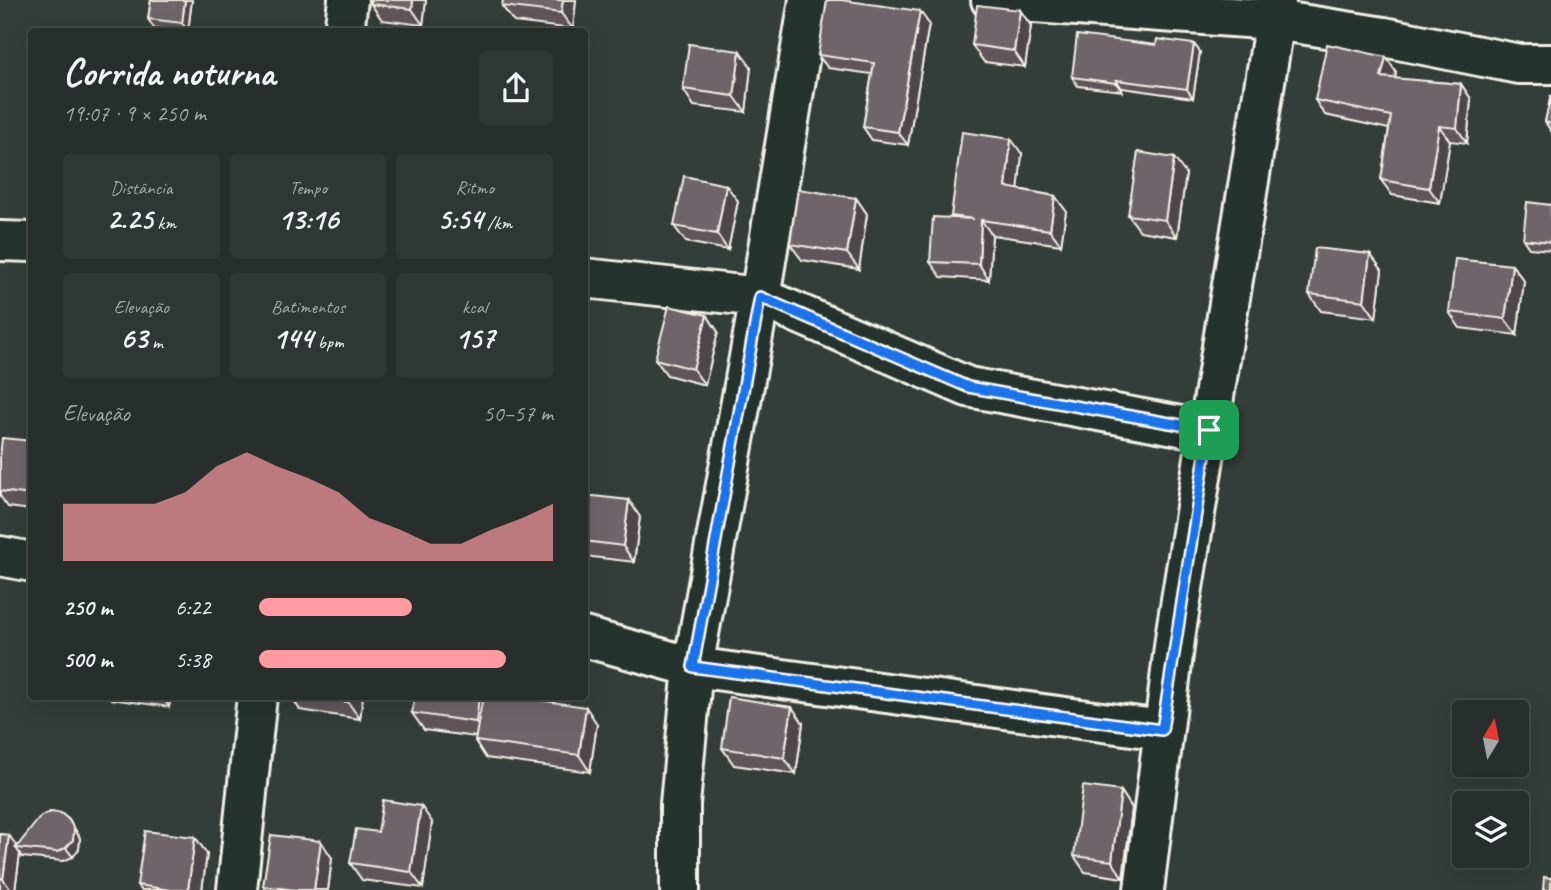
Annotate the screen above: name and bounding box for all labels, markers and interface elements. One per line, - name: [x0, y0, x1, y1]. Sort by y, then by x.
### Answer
- text: Corrida noturna: [63, 49, 275, 96]
- button: share: [479, 51, 553, 125]
- text: 19:07 · 9 × 250 m: [63, 99, 206, 128]
- text: Distância: [110, 176, 172, 200]
- text: Tempo: [289, 176, 327, 200]
- text: Ritmo: [455, 176, 494, 200]
- text: 2.25: [107, 200, 153, 238]
- text: 13:16: [278, 200, 338, 238]
- text: 5:54: [437, 200, 483, 238]
- text: km: [153, 211, 176, 235]
- text: /km: [483, 211, 512, 235]
- text: Elevação: [114, 295, 169, 319]
- text: Batimentos: [271, 295, 345, 319]
- text: kcal: [462, 295, 487, 319]
- text: 63: [120, 319, 148, 357]
- text: 144: [272, 319, 313, 357]
- text: 157: [455, 319, 495, 357]
- text: m: [148, 330, 163, 354]
- text: bpm: [313, 330, 344, 354]
- text: Elevação: [63, 399, 130, 428]
- text: 50–57 m: [483, 399, 553, 428]
- pin: [1179, 400, 1239, 460]
- icon: arrive: [1190, 411, 1228, 449]
- text: 250 m: [63, 593, 112, 622]
- text: 6:22: [175, 593, 211, 622]
- text: 500 m: [63, 645, 112, 674]
- text: 5:38: [175, 645, 211, 674]
- north arrow: [1452, 700, 1530, 777]
- map controls: [1452, 700, 1529, 868]
- button: layers: [1452, 791, 1529, 868]

